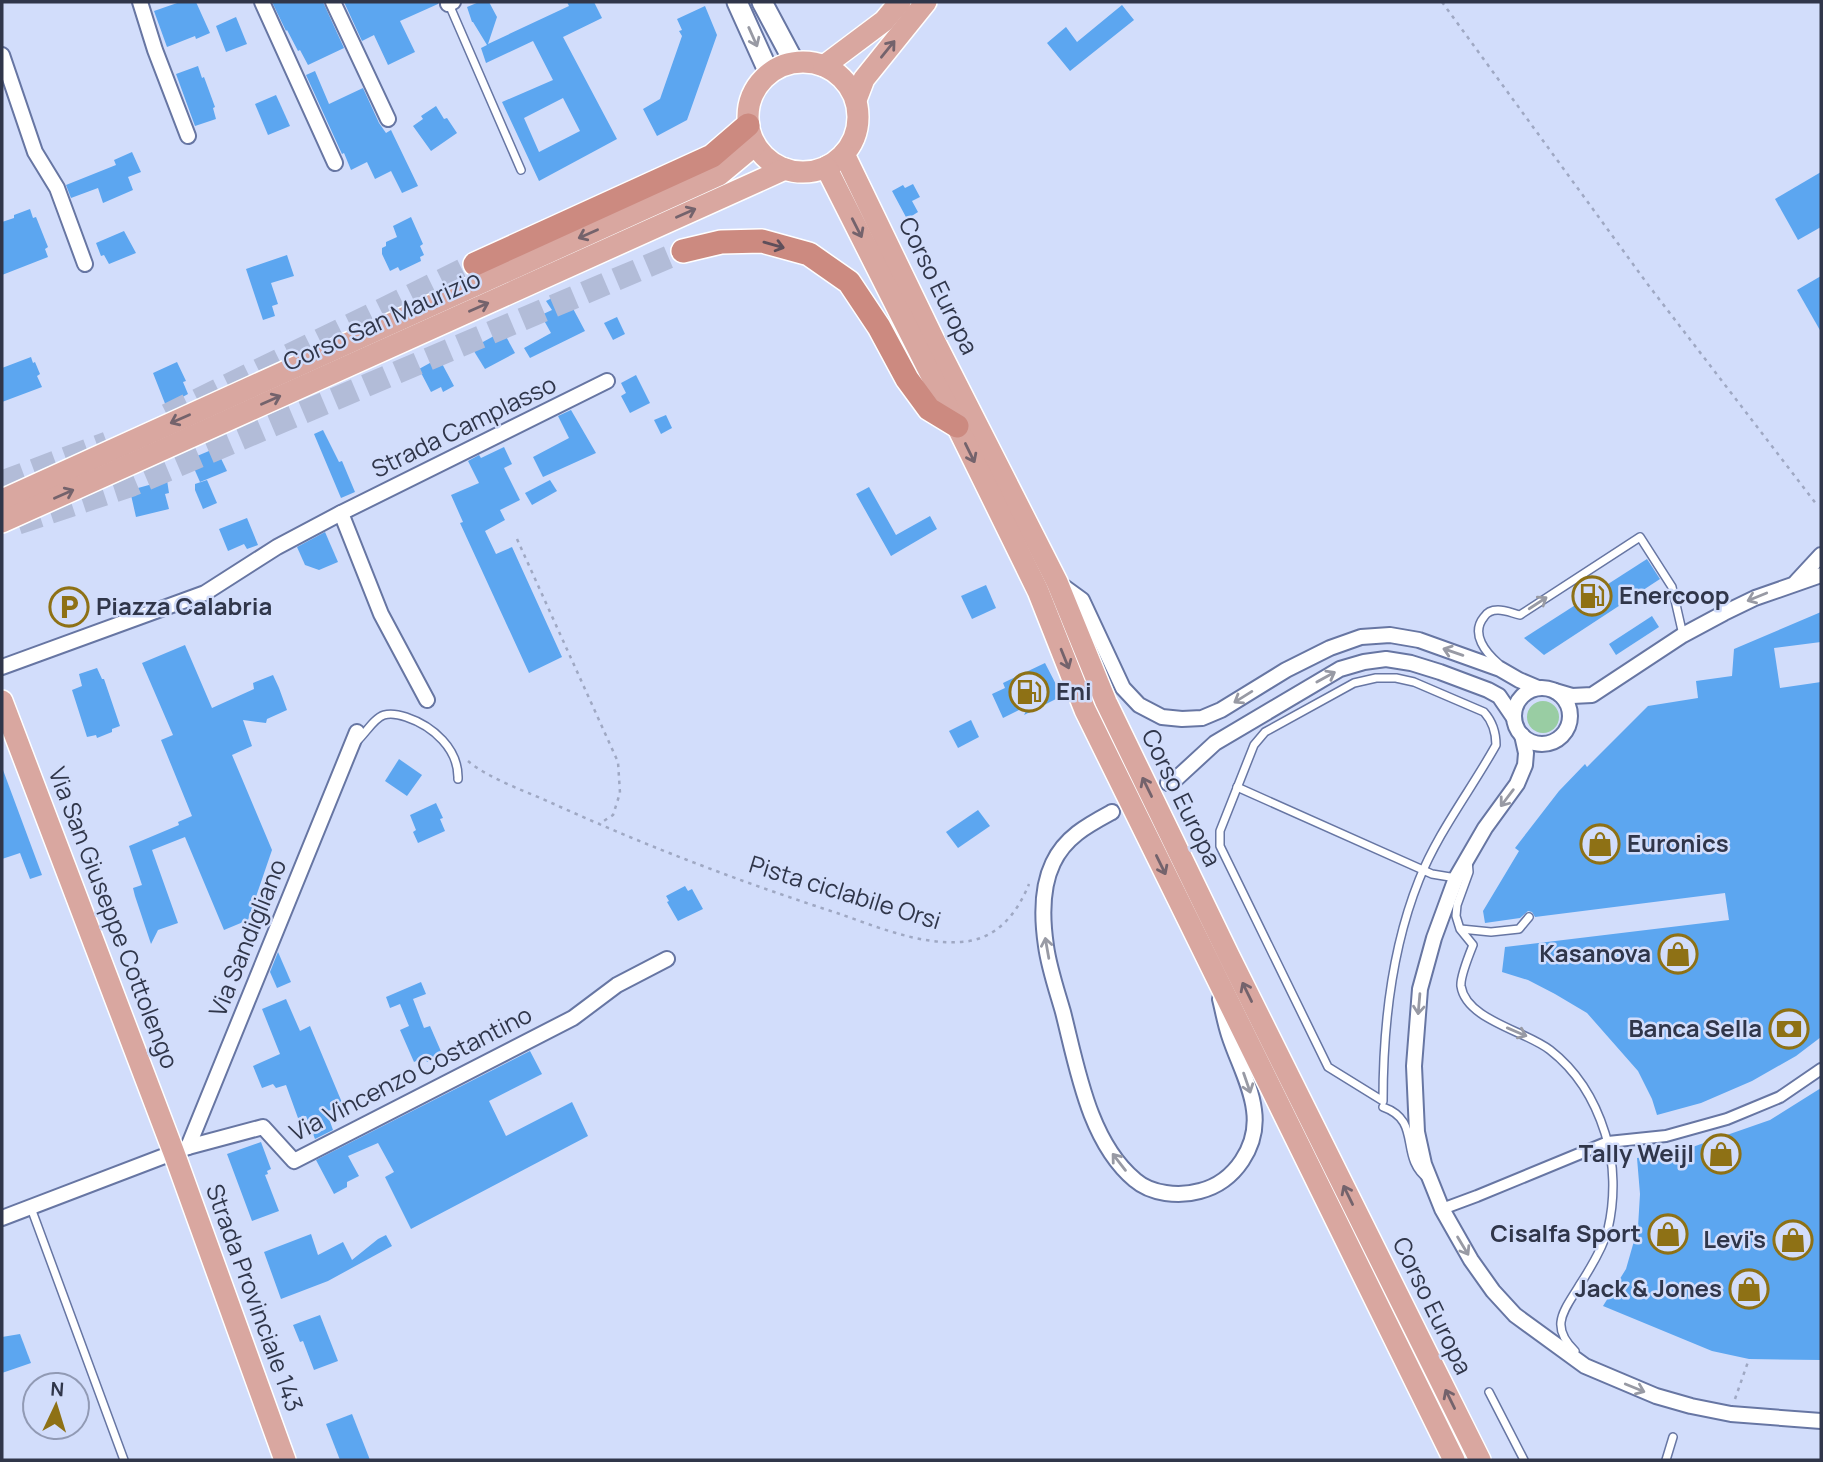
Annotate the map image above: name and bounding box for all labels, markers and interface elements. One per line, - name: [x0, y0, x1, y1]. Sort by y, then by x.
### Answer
- one-way arrow: [747, 26, 760, 47]
- one-way arrow: [880, 41, 896, 59]
- one-way arrow: [675, 206, 696, 219]
- street label: Corso Europa: [892, 211, 987, 360]
- one-way arrow: [850, 217, 864, 238]
- one-way arrow: [578, 228, 599, 241]
- one-way arrow: [763, 239, 785, 252]
- street label: Corso San Maurizio: [277, 261, 485, 378]
- one-way arrow: [467, 300, 489, 313]
- street label: Strada Camplasso: [365, 367, 561, 485]
- one-way arrow: [260, 393, 281, 406]
- one-way arrow: [170, 413, 191, 426]
- one-way arrow: [964, 442, 978, 463]
- one-way arrow: [53, 487, 74, 500]
- fuel station icon: Enercoop: [1571, 575, 1613, 617]
- place label: Enercoop: [1619, 578, 1730, 611]
- parking icon: Piazza Calabria: [48, 586, 90, 628]
- place label: Piazza Calabria: [96, 589, 272, 622]
- one-way arrow: [1747, 592, 1768, 605]
- one-way arrow: [1528, 596, 1547, 610]
- one-way arrow: [1442, 645, 1464, 657]
- one-way arrow: [1060, 648, 1073, 670]
- one-way arrow: [1315, 670, 1336, 683]
- fuel station icon: Eni: [1008, 671, 1050, 713]
- place label: Eni: [1056, 674, 1092, 707]
- one-way arrow: [1233, 690, 1253, 704]
- street label: Corso Europa: [1135, 723, 1230, 872]
- street label: Via San Giuseppe Cottolengo: [42, 762, 187, 1073]
- one-way arrow: [1140, 777, 1154, 798]
- one-way arrow: [1500, 788, 1515, 807]
- shop icon: Euronics: [1579, 823, 1621, 865]
- place label: Euronics: [1627, 826, 1729, 859]
- street label: Pista ciclabile Orsi: [746, 847, 945, 936]
- street label: Via Sandigliano: [200, 854, 293, 1021]
- one-way arrow: [1155, 854, 1169, 875]
- shop icon: Kasanova: [1657, 933, 1699, 975]
- place label: Kasanova: [1539, 936, 1651, 969]
- one-way arrow: [1040, 937, 1053, 960]
- one-way arrow: [1240, 982, 1253, 1003]
- one-way arrow: [1412, 993, 1425, 1015]
- street label: Via Vincenzo Costantino: [284, 997, 537, 1148]
- bank icon: Banca Sella: [1768, 1008, 1810, 1050]
- place label: Banca Sella: [1628, 1011, 1762, 1044]
- one-way arrow: [1506, 1026, 1527, 1039]
- one-way arrow: [1241, 1072, 1254, 1094]
- shop icon: Tally Weijl: [1700, 1133, 1742, 1175]
- place label: Tally Weijl: [1579, 1136, 1694, 1169]
- one-way arrow: [1111, 1153, 1126, 1171]
- street label: Strada Provinciale 143: [199, 1179, 312, 1416]
- one-way arrow: [1341, 1185, 1355, 1206]
- shop icon: Cisalfa Sport: [1647, 1213, 1689, 1255]
- place label: Cisalfa Sport: [1490, 1216, 1641, 1249]
- shop icon: Levi's: [1772, 1219, 1814, 1261]
- place label: Levi's: [1703, 1222, 1766, 1255]
- street label: Corso Europa: [1386, 1231, 1481, 1380]
- one-way arrow: [1456, 1236, 1470, 1256]
- shop icon: Jack & Jones: [1728, 1268, 1770, 1310]
- place label: Jack & Jones: [1575, 1271, 1722, 1304]
- north arrow: [21, 1371, 91, 1441]
- text: N: [49, 1376, 65, 1402]
- one-way arrow: [1623, 1382, 1645, 1395]
- one-way arrow: [1442, 1389, 1456, 1410]

